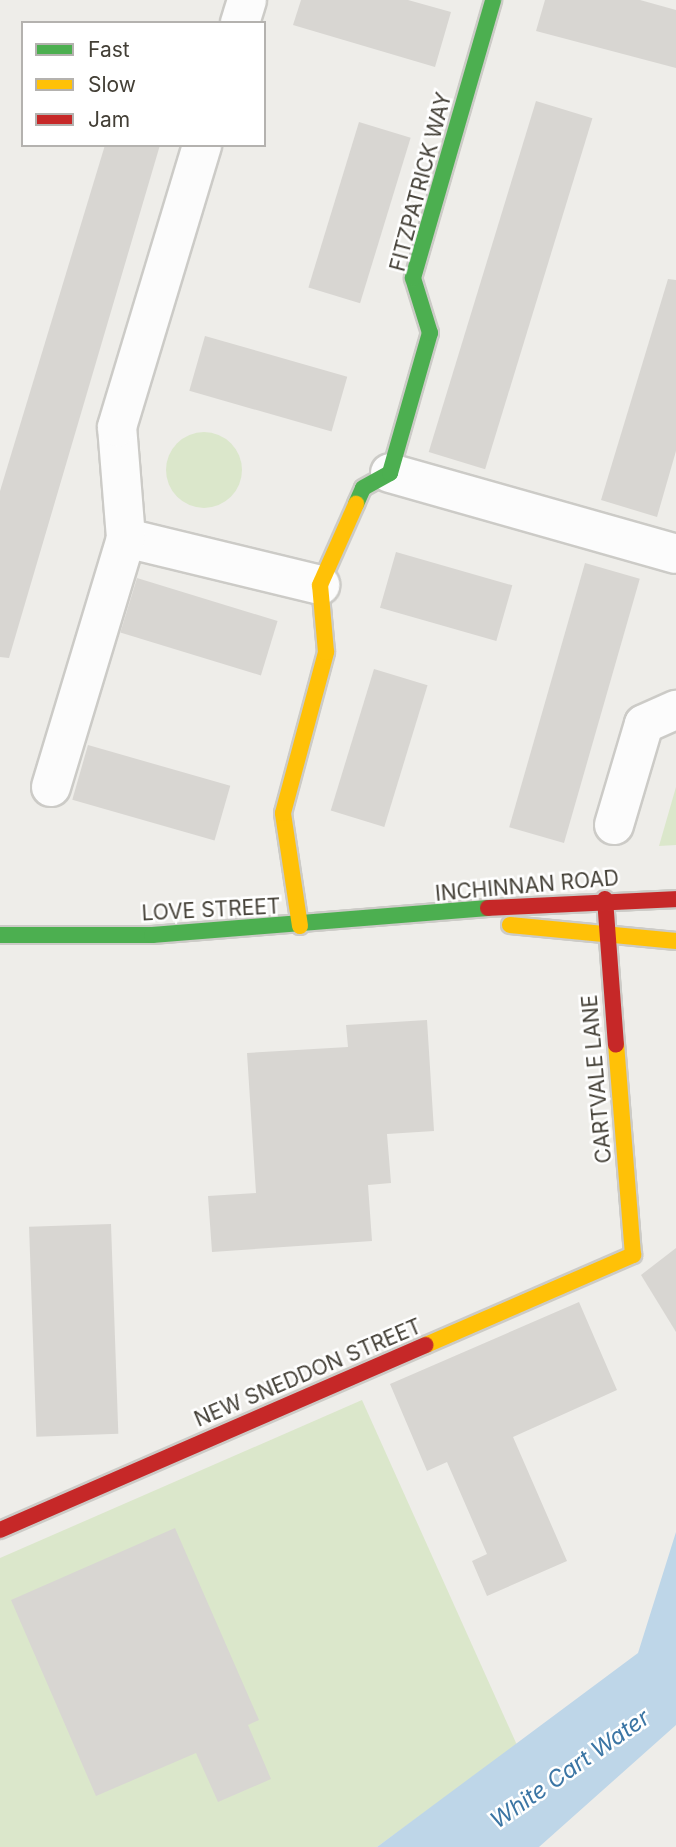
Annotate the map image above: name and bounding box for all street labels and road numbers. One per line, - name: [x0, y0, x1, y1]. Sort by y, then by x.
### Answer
- street label: FITZPATRICK WAY: [385, 90, 457, 274]
- street label: INCHINNAN ROAD: [434, 865, 620, 907]
- street label: LOVE STREET: [141, 894, 281, 926]
- street label: CARTVALE LANE: [577, 994, 617, 1164]
- street label: NEW SNEDDON STREET: [191, 1314, 425, 1432]

